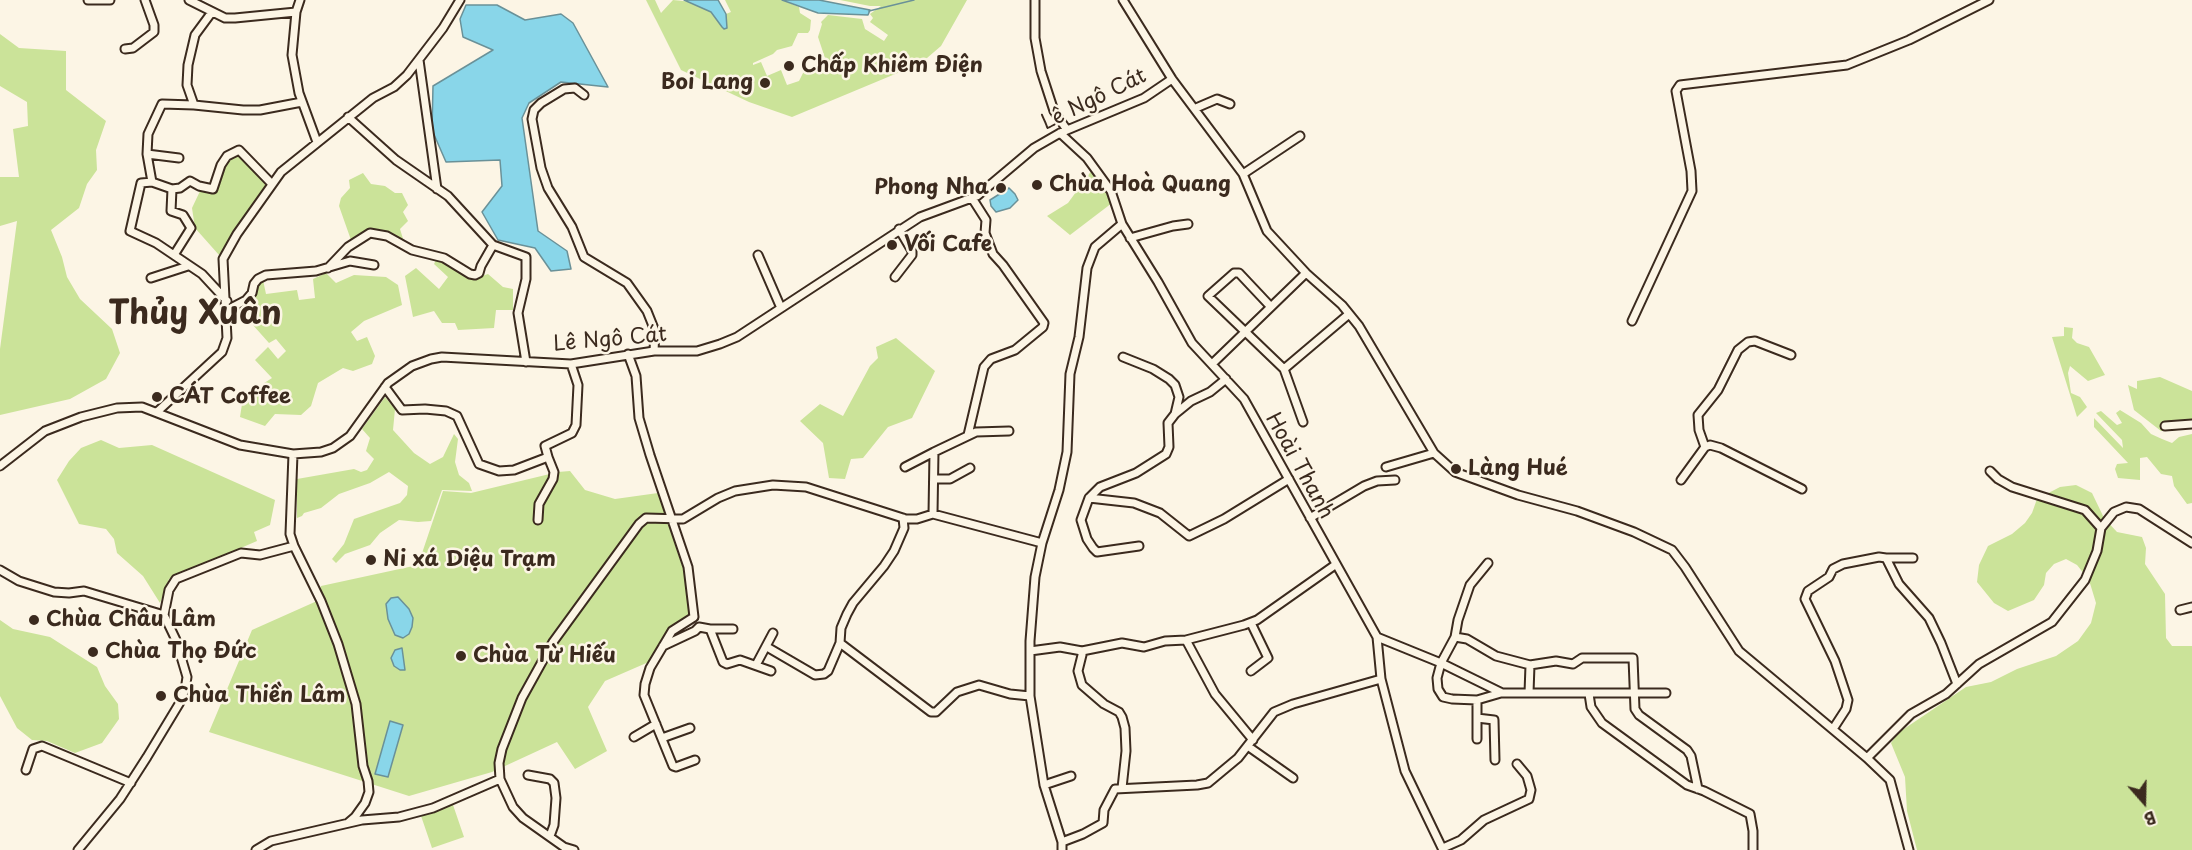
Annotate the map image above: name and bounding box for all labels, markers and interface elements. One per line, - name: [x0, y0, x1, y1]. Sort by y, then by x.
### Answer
- place label: Chấp Khiêm Điện: [801, 53, 983, 79]
- marker: Chấp Khiêm Điện: [782, 59, 796, 73]
- street label: Lê Ngô Cát: [1037, 64, 1151, 136]
- place label: Boi Lang: [661, 70, 753, 96]
- marker: Boi Lang: [758, 76, 772, 90]
- place label: Chùa Hoà Quang: [1049, 172, 1231, 198]
- place label: Phong Nha: [874, 175, 989, 201]
- marker: Chùa Hoà Quang: [1030, 178, 1044, 192]
- marker: Phong Nha: [994, 181, 1008, 195]
- place label: Vối Cafe: [904, 232, 992, 258]
- marker: Vối Cafe: [885, 238, 899, 252]
- district label: Thủy Xuân: [108, 295, 282, 335]
- street label: Lê Ngô Cát: [552, 322, 668, 358]
- place label: CÁT Coffee: [169, 384, 291, 410]
- marker: CÁT Coffee: [150, 390, 164, 404]
- street label: Hoài Thanh: [1260, 409, 1338, 523]
- place label: Làng Hué: [1468, 456, 1568, 482]
- marker: Làng Hué: [1449, 462, 1463, 476]
- place label: Ni xá Diệu Trạm: [383, 547, 556, 573]
- marker: Ni xá Diệu Trạm: [364, 553, 378, 567]
- place label: Chùa Châu Lâm: [46, 607, 216, 633]
- marker: Chùa Châu Lâm: [27, 613, 41, 627]
- place label: Chùa Thọ Đức: [105, 639, 256, 665]
- place label: Chùa Từ Hiếu: [473, 643, 616, 669]
- marker: Chùa Thọ Đức: [86, 645, 100, 659]
- marker: Chùa Từ Hiếu: [454, 649, 468, 663]
- place label: Chùa Thiền Lâm: [173, 683, 345, 709]
- marker: Chùa Thiền Lâm: [154, 689, 168, 703]
- north arrow: [2114, 772, 2174, 832]
- text: B: [2141, 806, 2159, 832]

